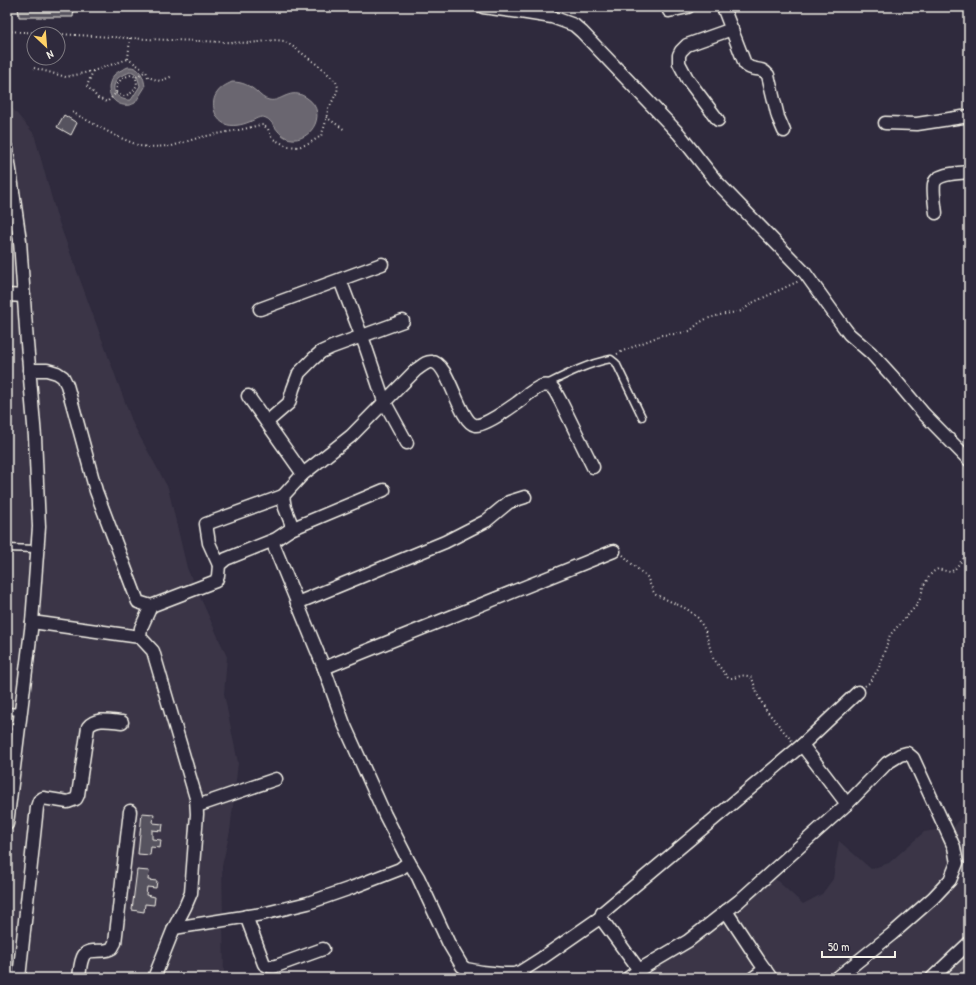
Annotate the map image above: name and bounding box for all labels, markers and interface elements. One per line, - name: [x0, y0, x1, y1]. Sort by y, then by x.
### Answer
- north arrow: [26, 26, 66, 66]
- text: N: [45, 47, 56, 63]
- scale bar: [822, 933, 895, 959]
- text: 50 m: [828, 938, 849, 955]

